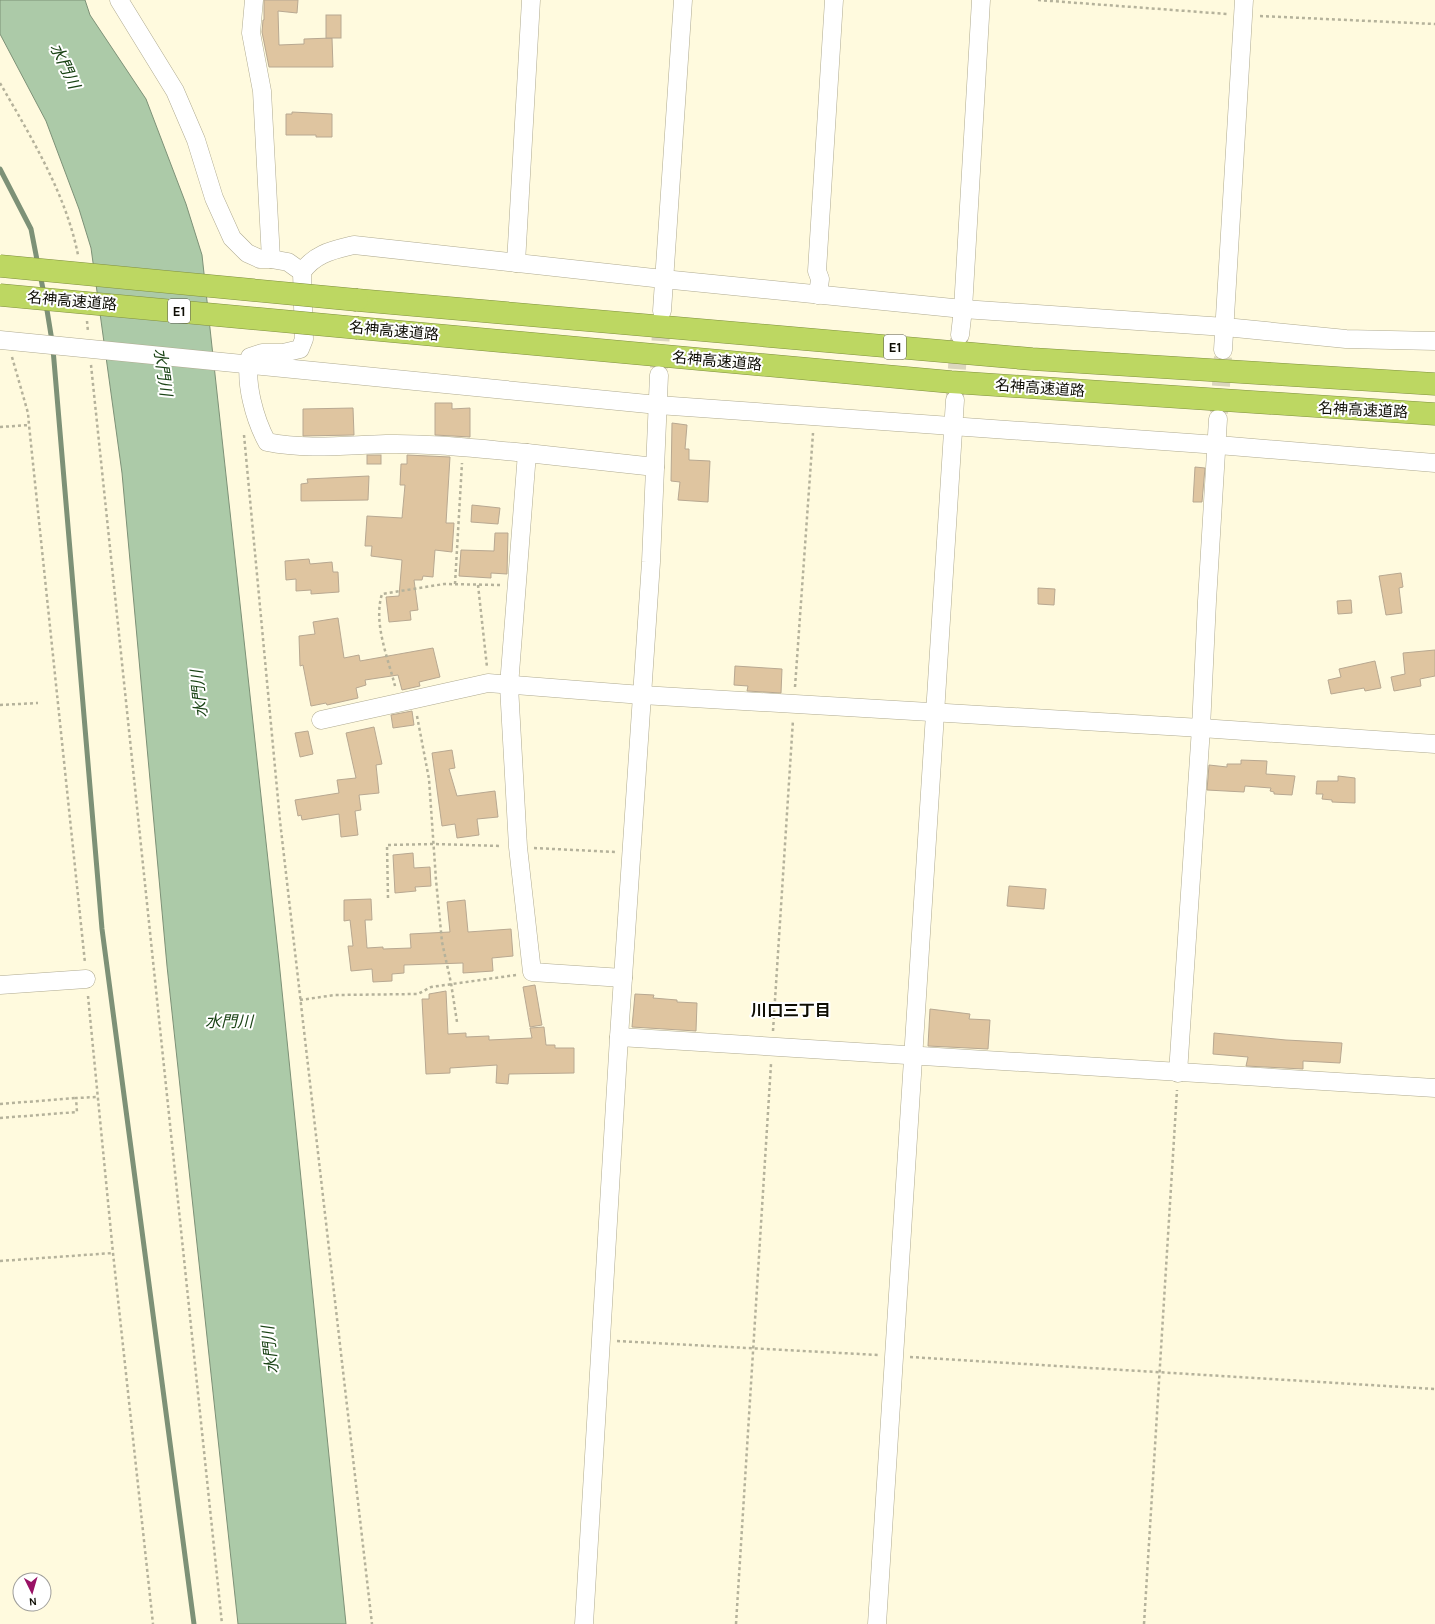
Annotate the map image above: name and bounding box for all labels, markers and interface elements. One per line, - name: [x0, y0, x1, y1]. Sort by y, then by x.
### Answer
- water label: 水門川: [46, 40, 85, 94]
- street label: 名神高速道路: [26, 288, 118, 314]
- road number: E1: [168, 299, 190, 323]
- street label: 名神高速道路: [348, 318, 440, 344]
- road number: E1: [884, 335, 906, 359]
- water label: 水門川: [150, 347, 176, 399]
- street label: 名神高速道路: [671, 348, 763, 374]
- street label: 名神高速道路: [994, 376, 1086, 400]
- street label: 名神高速道路: [1318, 399, 1408, 421]
- water label: 水門川: [187, 667, 211, 719]
- district label: 川口三丁目: [751, 1001, 831, 1020]
- water label: 水門川: [205, 1012, 255, 1031]
- water label: 水門川: [258, 1323, 282, 1375]
- north arrow: [12, 1572, 52, 1612]
- text: N: [28, 1595, 37, 1608]

